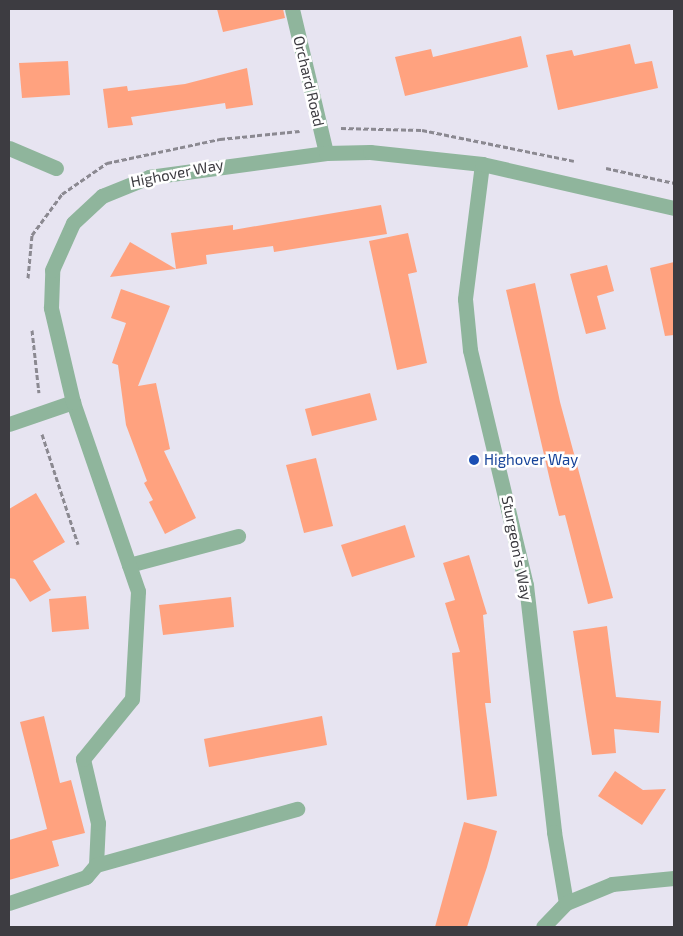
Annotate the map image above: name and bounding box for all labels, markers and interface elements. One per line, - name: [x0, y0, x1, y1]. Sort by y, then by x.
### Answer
- street label: Orchard Road: [290, 34, 328, 128]
- street label: Highover Way: [129, 155, 225, 191]
- place label: Highover Way: [484, 451, 579, 469]
- marker: Highover Way: [468, 454, 480, 466]
- street label: Sturgeon's Way: [498, 494, 536, 602]

